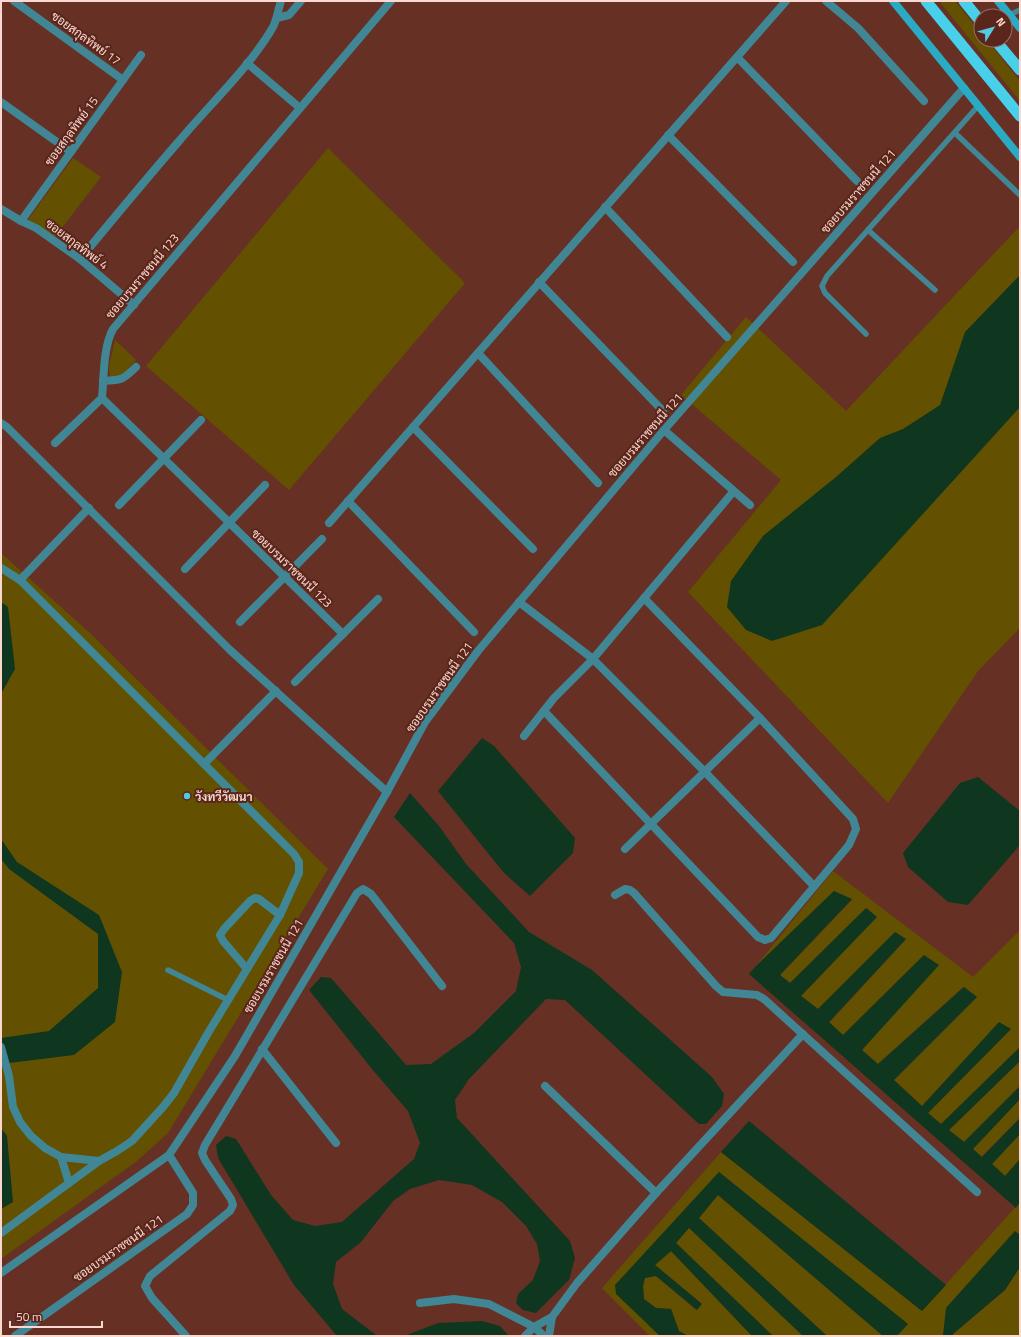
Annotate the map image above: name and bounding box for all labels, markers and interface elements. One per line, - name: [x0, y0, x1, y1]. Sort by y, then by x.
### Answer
- street label: ซอยสกุลทิพย์ 17: [47, 6, 125, 70]
- north arrow: [973, 8, 1013, 48]
- text: N: [992, 14, 1010, 30]
- street label: ซอยสกุลทิพย์ 15: [39, 92, 103, 170]
- street label: ซอยบรมราชชนนี 121: [816, 145, 900, 237]
- street label: ซอยสกุลทิพย์ 4: [41, 214, 113, 274]
- street label: ซอยบรมราชชนนี 123: [100, 229, 184, 323]
- street label: ซอยบรมราชชนนี 121: [603, 389, 687, 481]
- street label: ซอยบรมราชชนนี 123: [247, 524, 337, 612]
- street label: ซอยบรมราชชนนี 121: [401, 638, 477, 736]
- place label: วังทวีวัฒนา: [195, 787, 253, 806]
- marker: วังทวีวัฒนา: [182, 791, 192, 801]
- street label: ซอยบรมราชชนนี 121: [238, 915, 308, 1017]
- street label: ซอยบรมราชชนนี 121: [69, 1210, 167, 1286]
- scale bar: [10, 1303, 102, 1329]
- text: 50 m: [16, 1307, 42, 1326]

